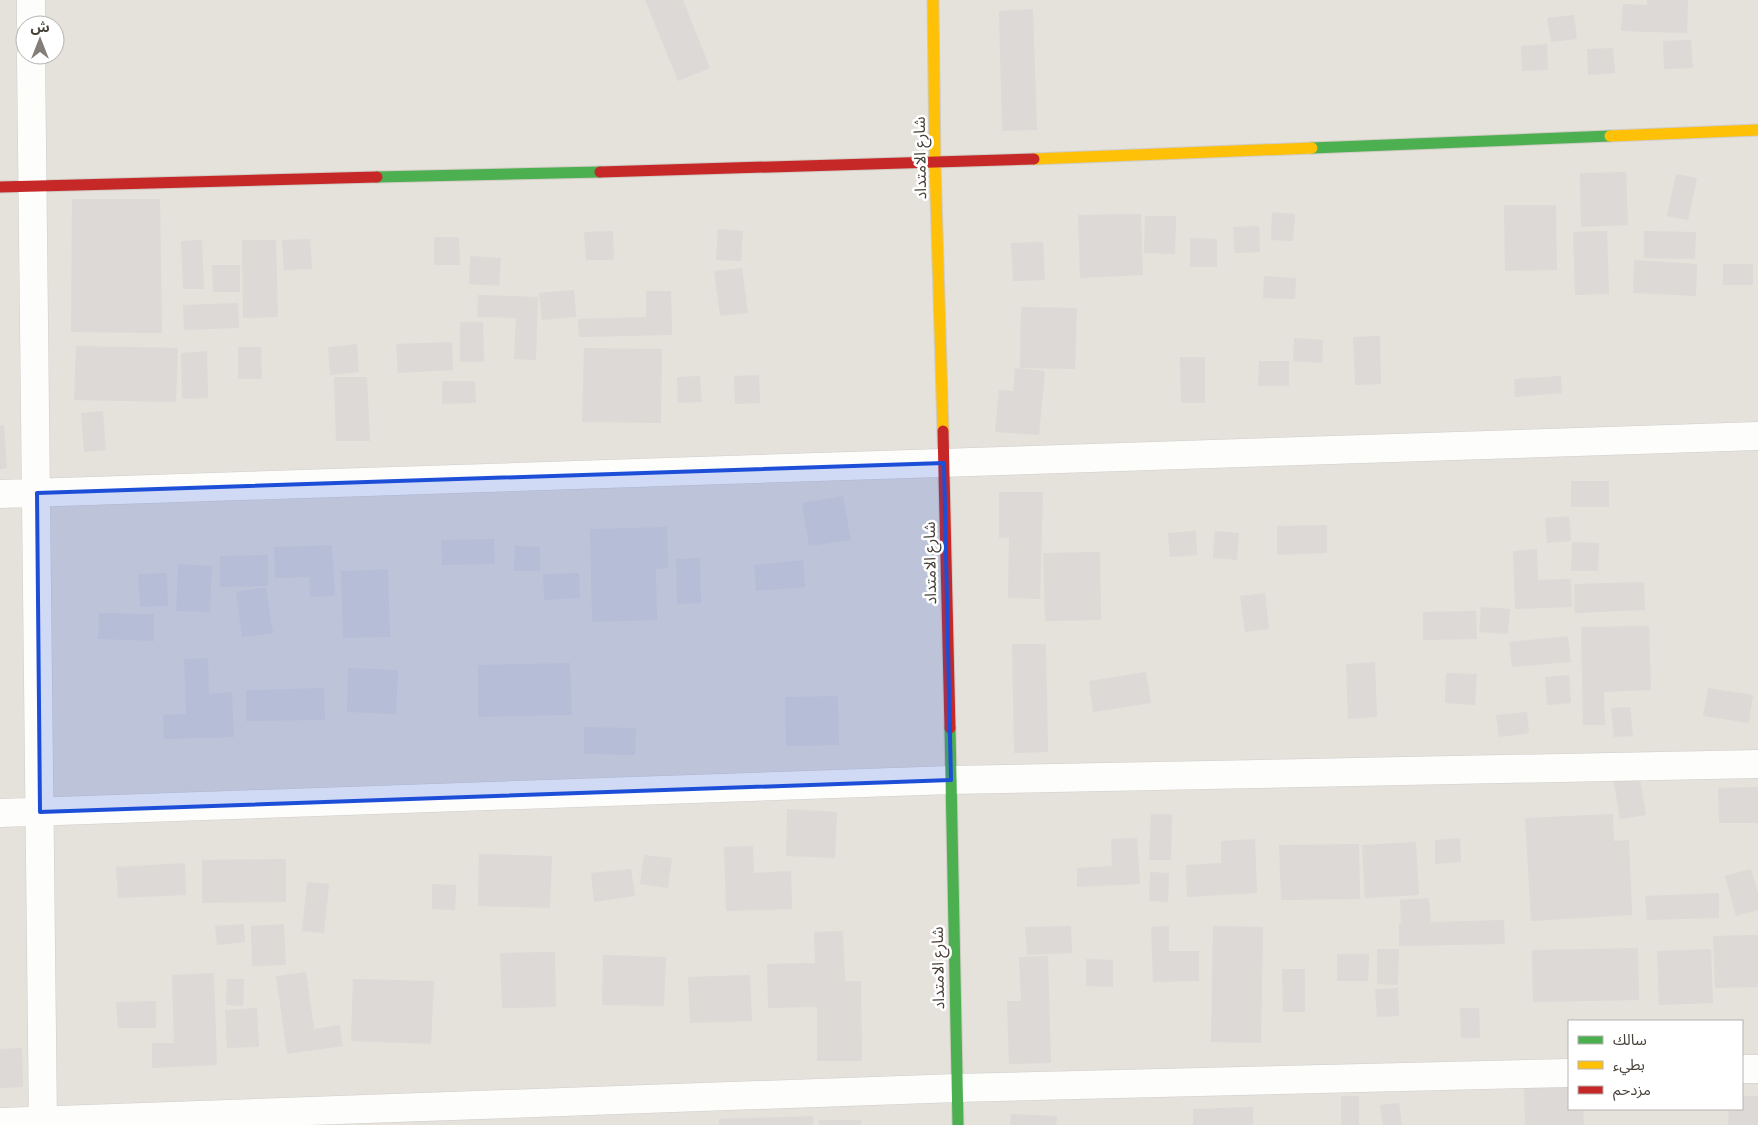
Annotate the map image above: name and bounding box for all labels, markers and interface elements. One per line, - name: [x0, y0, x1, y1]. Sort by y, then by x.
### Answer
- north arrow: [15, 15, 65, 65]
- text: ش: [30, 19, 50, 36]
- street label: شارع الامتداد: [910, 116, 933, 200]
- street label: شارع الامتداد: [920, 521, 943, 605]
- street label: شارع الامتداد: [928, 926, 951, 1010]
- legend: [1568, 1020, 1743, 1110]
- text: سالك: [1613, 1031, 1647, 1049]
- text: بطيء: [1613, 1056, 1645, 1076]
- text: مزدحم: [1613, 1081, 1651, 1101]

